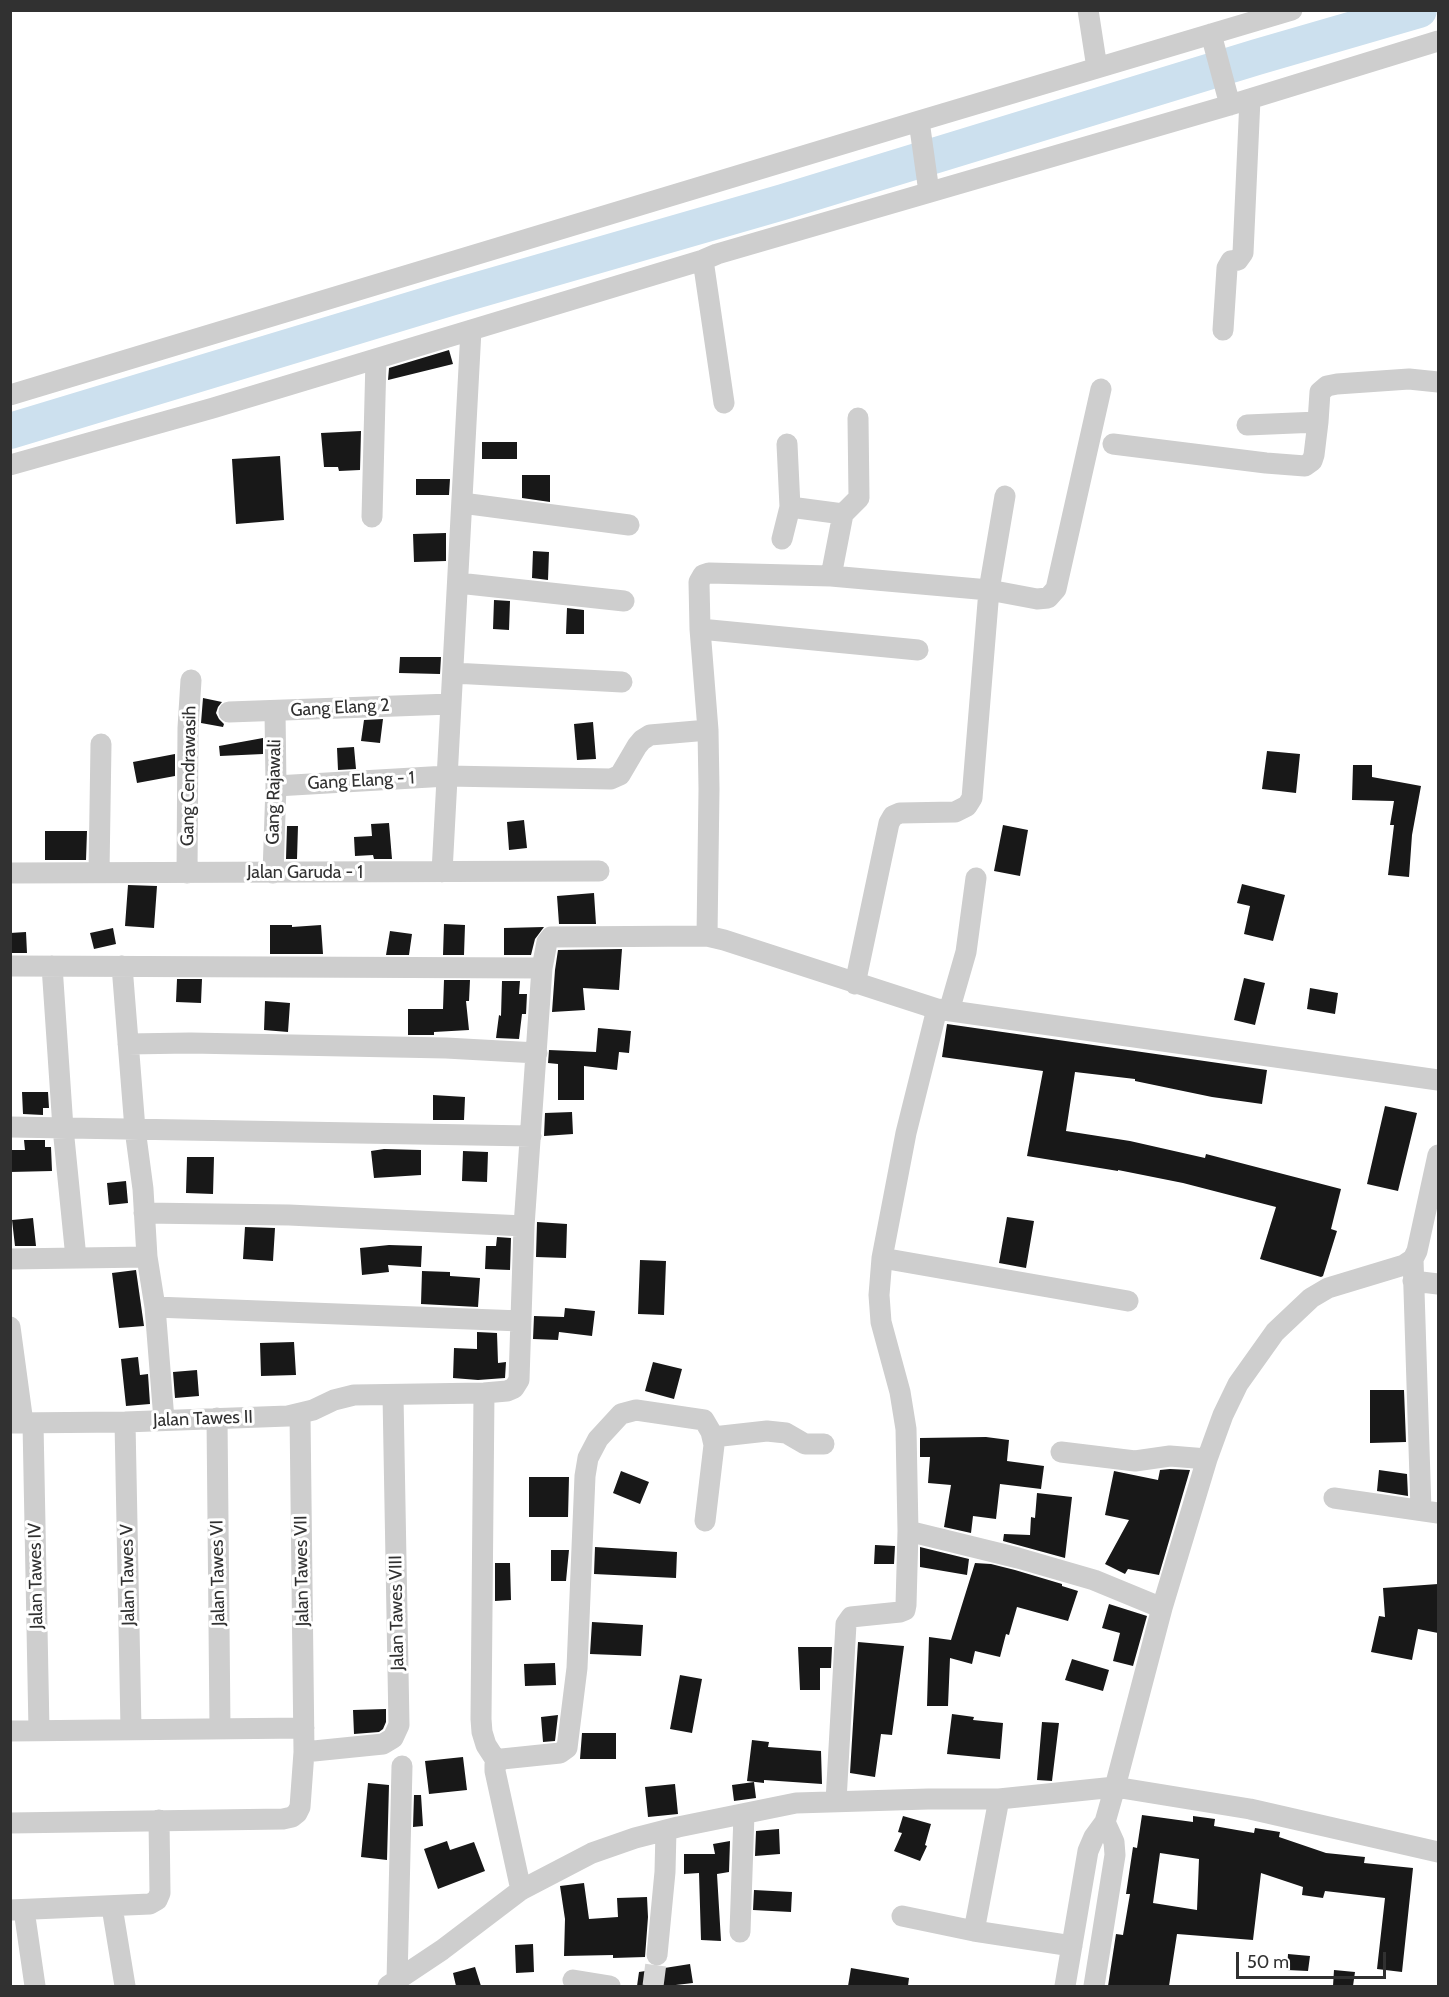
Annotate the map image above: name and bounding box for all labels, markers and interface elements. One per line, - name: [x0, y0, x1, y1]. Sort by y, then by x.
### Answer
- street label: Gang Elang 2: [290, 695, 390, 721]
- street label: Gang Cendrawasih: [177, 706, 201, 846]
- street label: Gang Rajawali: [262, 739, 286, 845]
- street label: Gang Elang - 1: [307, 767, 415, 795]
- street label: Jalan Garuda - 1: [247, 862, 363, 884]
- street label: Jalan Tawes II: [153, 1406, 253, 1432]
- street label: Jalan Tawes VII: [290, 1515, 314, 1627]
- street label: Jalan Tawes VI: [206, 1520, 230, 1626]
- street label: Jalan Tawes IV: [24, 1523, 48, 1629]
- street label: Jalan Tawes V: [116, 1524, 140, 1626]
- street label: Jalan Tawes VIII: [385, 1555, 409, 1671]
- scale bar: [1239, 1940, 1389, 1978]
- text: 50 m: [1247, 1951, 1289, 1973]

